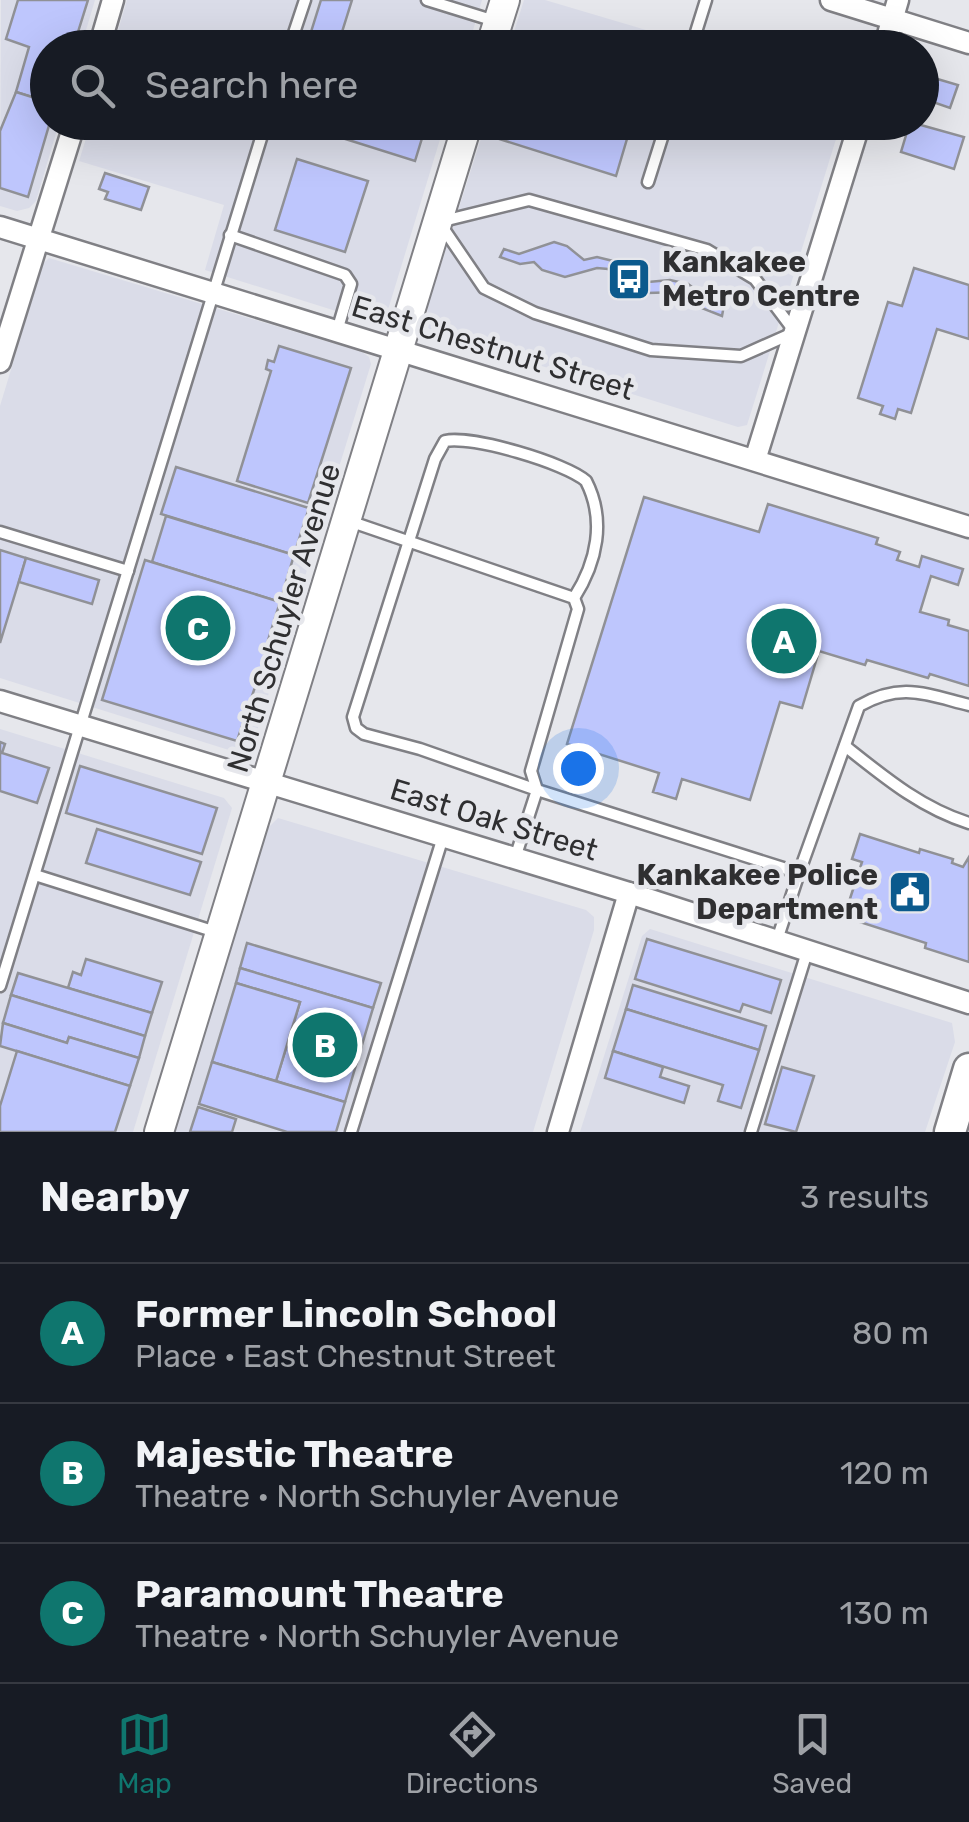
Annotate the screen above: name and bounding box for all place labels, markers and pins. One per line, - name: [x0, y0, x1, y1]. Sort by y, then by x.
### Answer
- place label: Kankakee Metro Centre: [662, 244, 860, 314]
- bus stop icon: Kankakee Metro Centre: [606, 256, 652, 302]
- pin: C: [166, 590, 230, 666]
- pin: A: [752, 604, 816, 678]
- place label: Kankakee Police Department: [636, 857, 878, 927]
- public building icon: Kankakee Police Department: [887, 869, 933, 915]
- pin: B: [292, 1008, 358, 1082]

